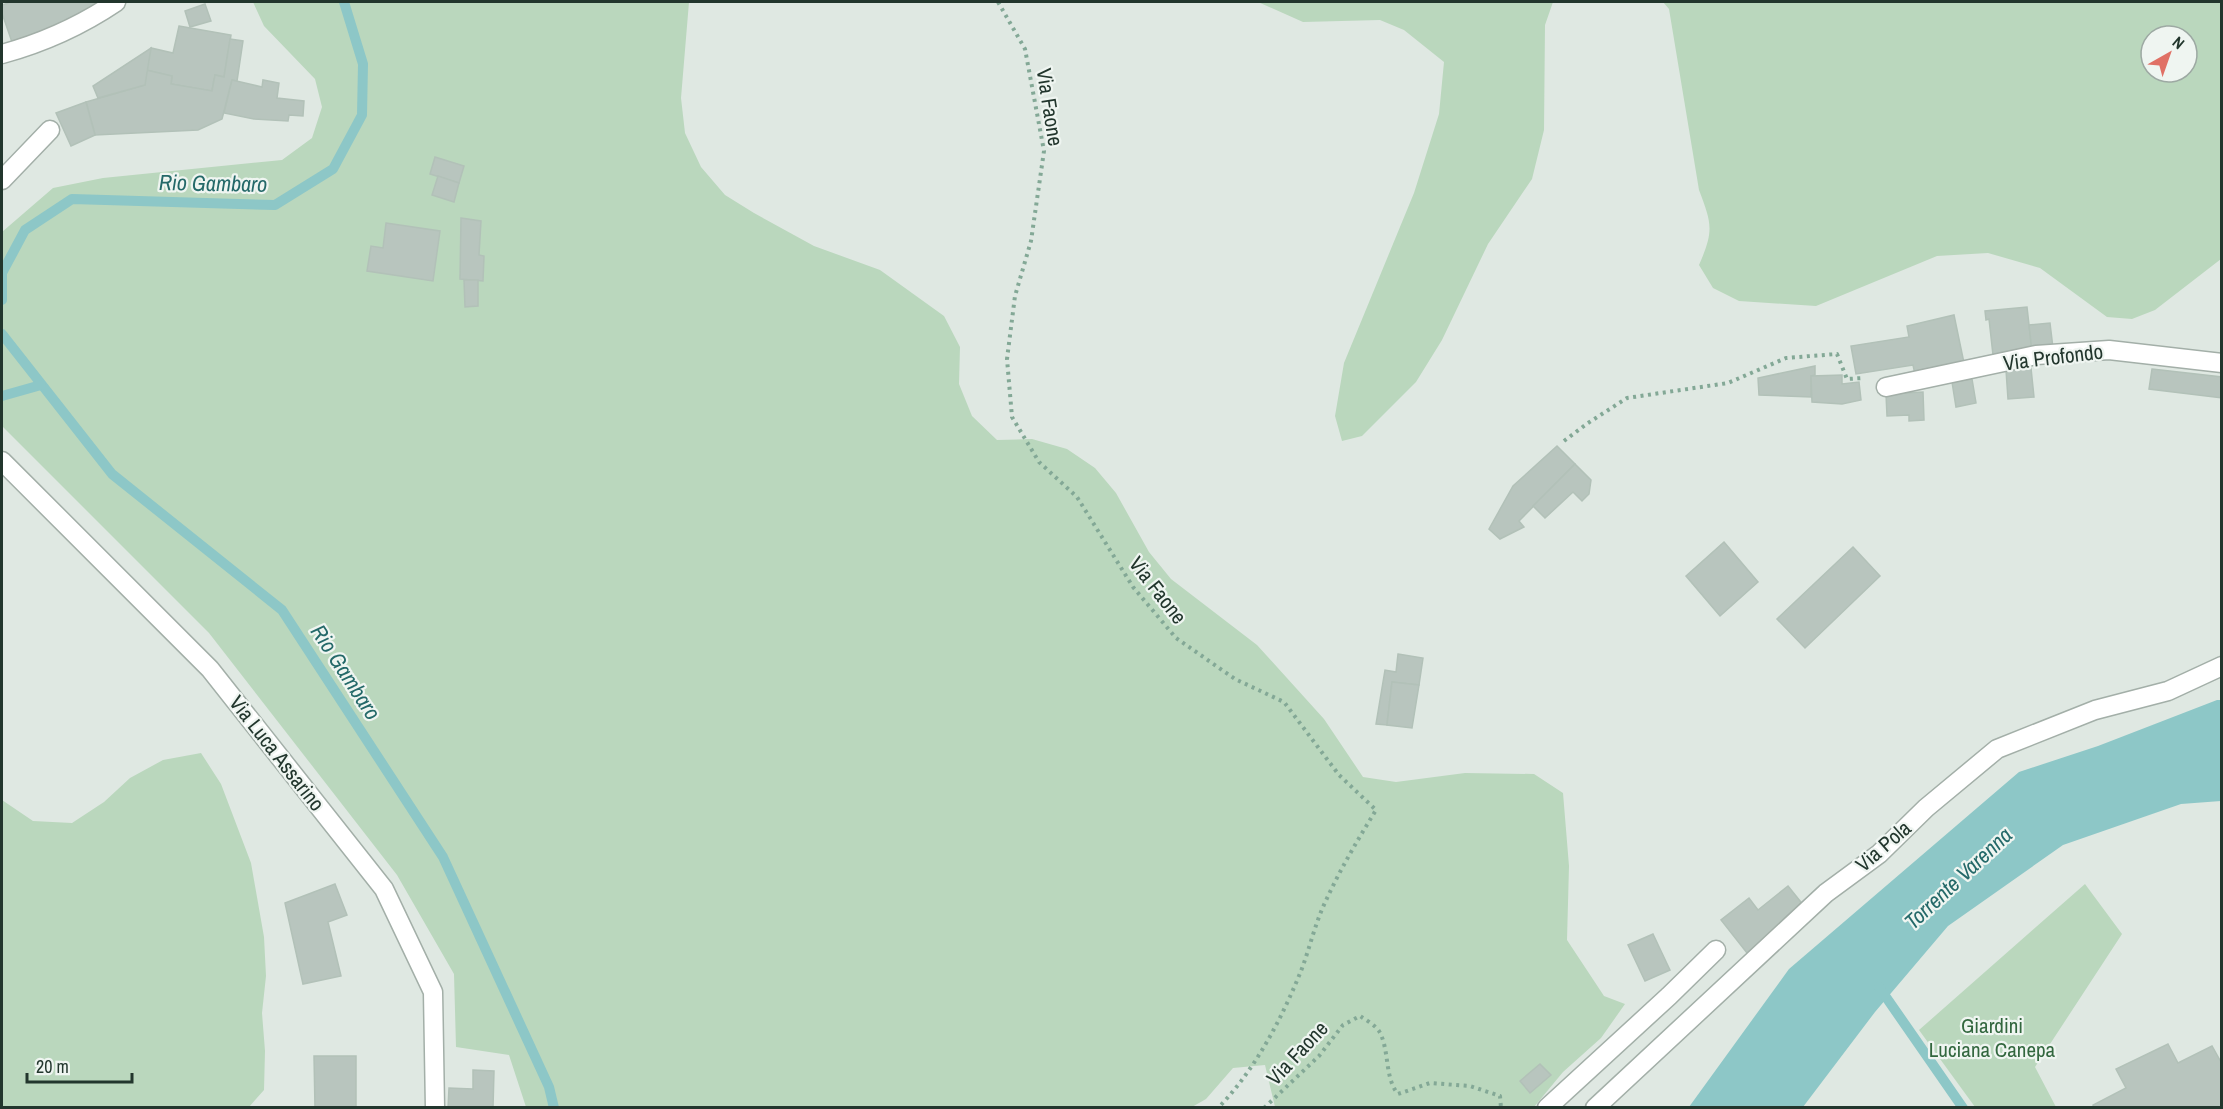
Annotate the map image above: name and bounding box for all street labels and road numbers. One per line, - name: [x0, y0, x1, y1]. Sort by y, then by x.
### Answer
- street label: Via Faone: [1030, 66, 1070, 148]
- street label: Via Profondo: [2001, 337, 2105, 377]
- street label: Via Faone: [1122, 550, 1194, 630]
- street label: Via Luca Assarino: [223, 689, 331, 817]
- street label: Via Pola: [1849, 814, 1917, 878]
- street label: Via Faone: [1260, 1014, 1334, 1092]

